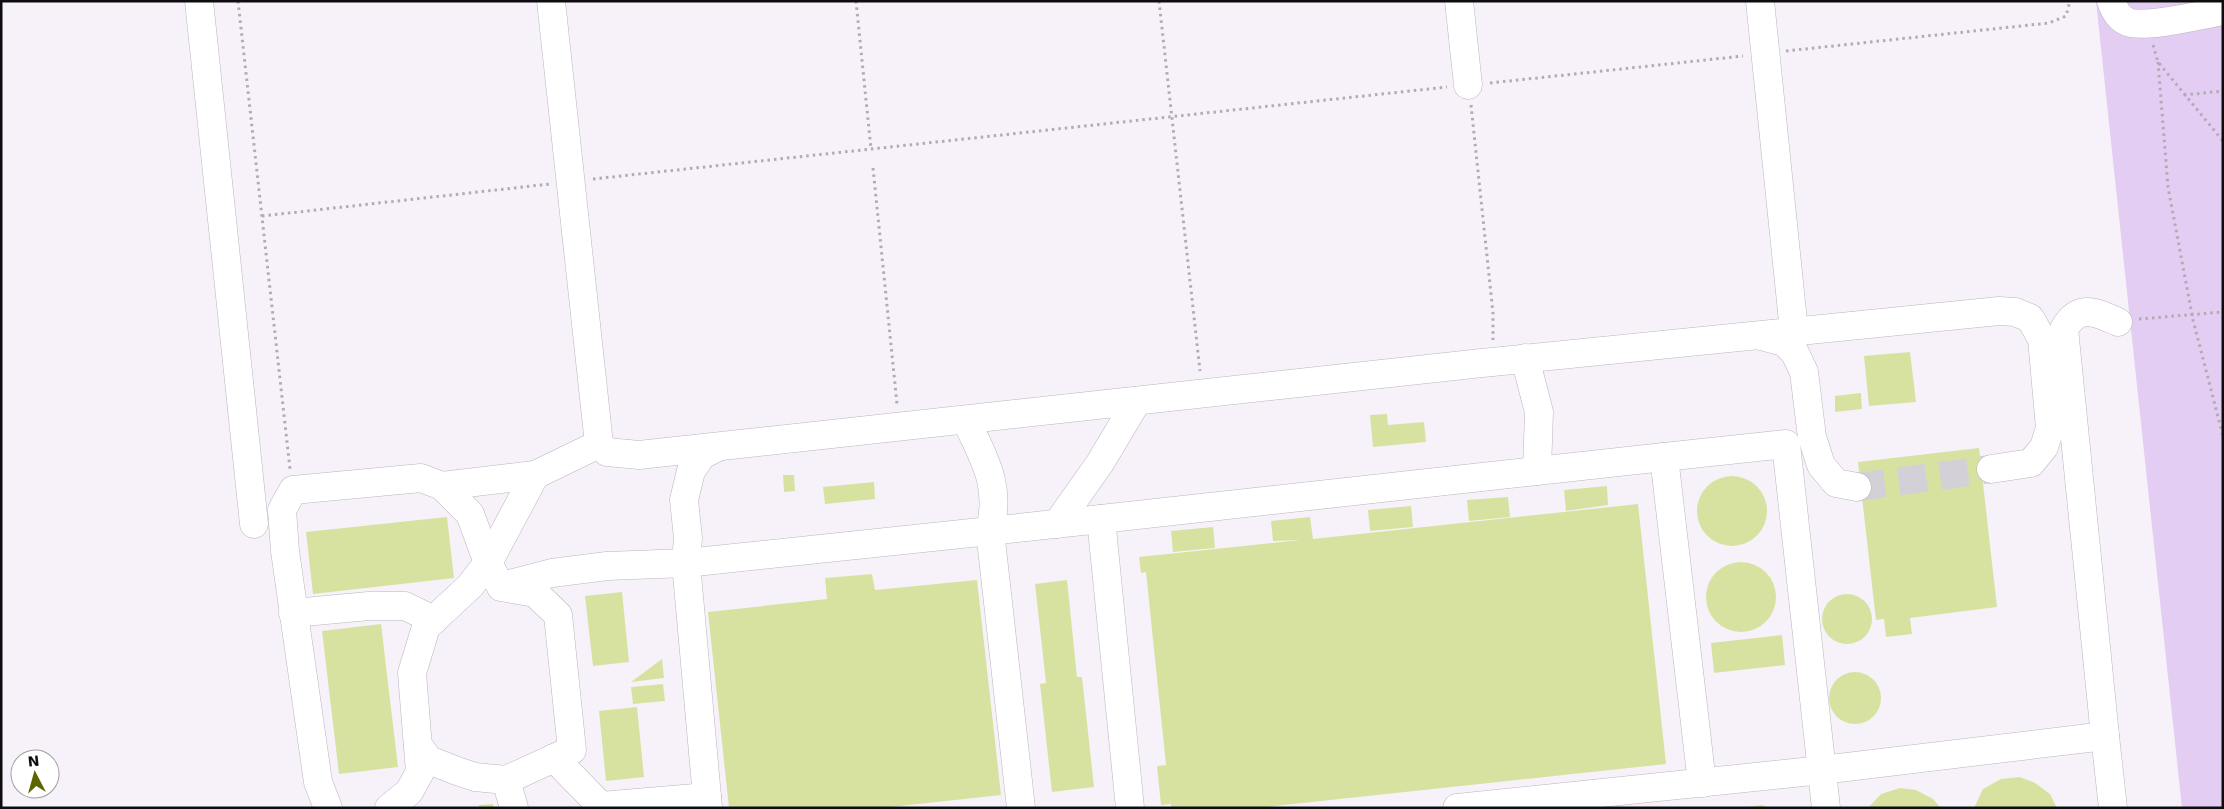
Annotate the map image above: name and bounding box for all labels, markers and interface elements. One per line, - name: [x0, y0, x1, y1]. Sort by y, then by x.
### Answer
- north arrow: [10, 749, 60, 799]
- text: N: [27, 753, 40, 770]

